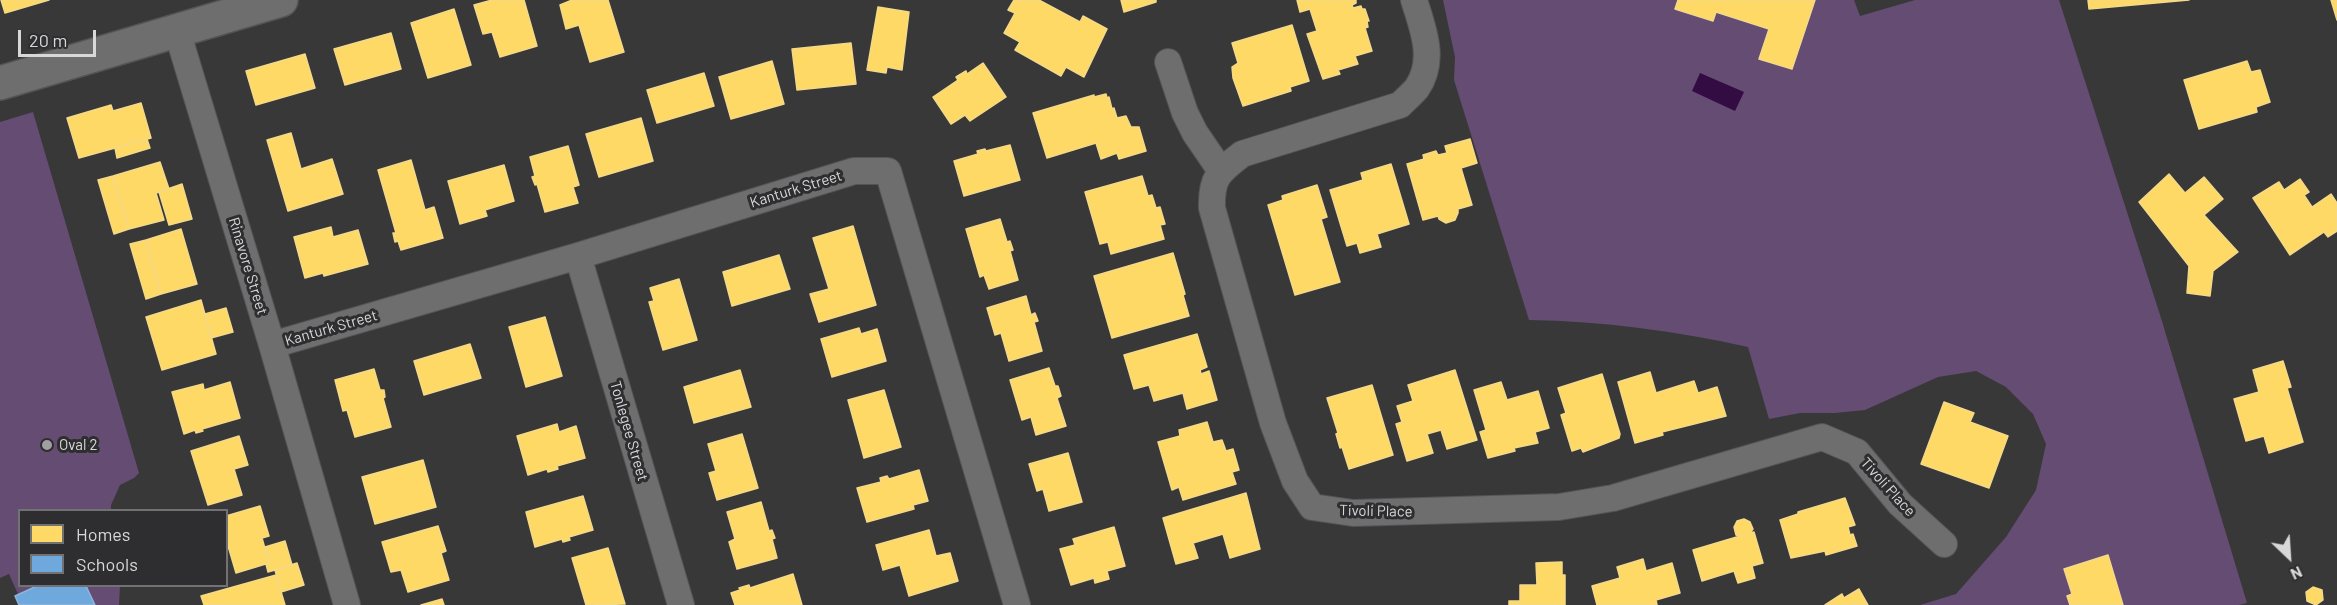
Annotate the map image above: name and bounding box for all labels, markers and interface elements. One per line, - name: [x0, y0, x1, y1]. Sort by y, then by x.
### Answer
- scale bar: [21, 18, 99, 56]
- text: 20 m: [29, 29, 67, 51]
- street label: Kanturk Street: [748, 166, 844, 212]
- street label: Rinavore Street: [225, 215, 271, 317]
- street label: Kanturk Street: [283, 306, 379, 350]
- street label: Tonlegee Street: [606, 379, 652, 483]
- place label: Oval 2: [59, 436, 97, 454]
- marker: Oval 2: [40, 438, 54, 452]
- street label: Tivoli Place: [1857, 454, 1919, 520]
- street label: Tivoli Place: [1339, 501, 1413, 521]
- legend: [18, 509, 228, 587]
- text: Homes: [76, 523, 130, 545]
- north arrow: [2259, 527, 2319, 587]
- text: Schools: [76, 553, 138, 575]
- text: N: [2288, 563, 2306, 585]

